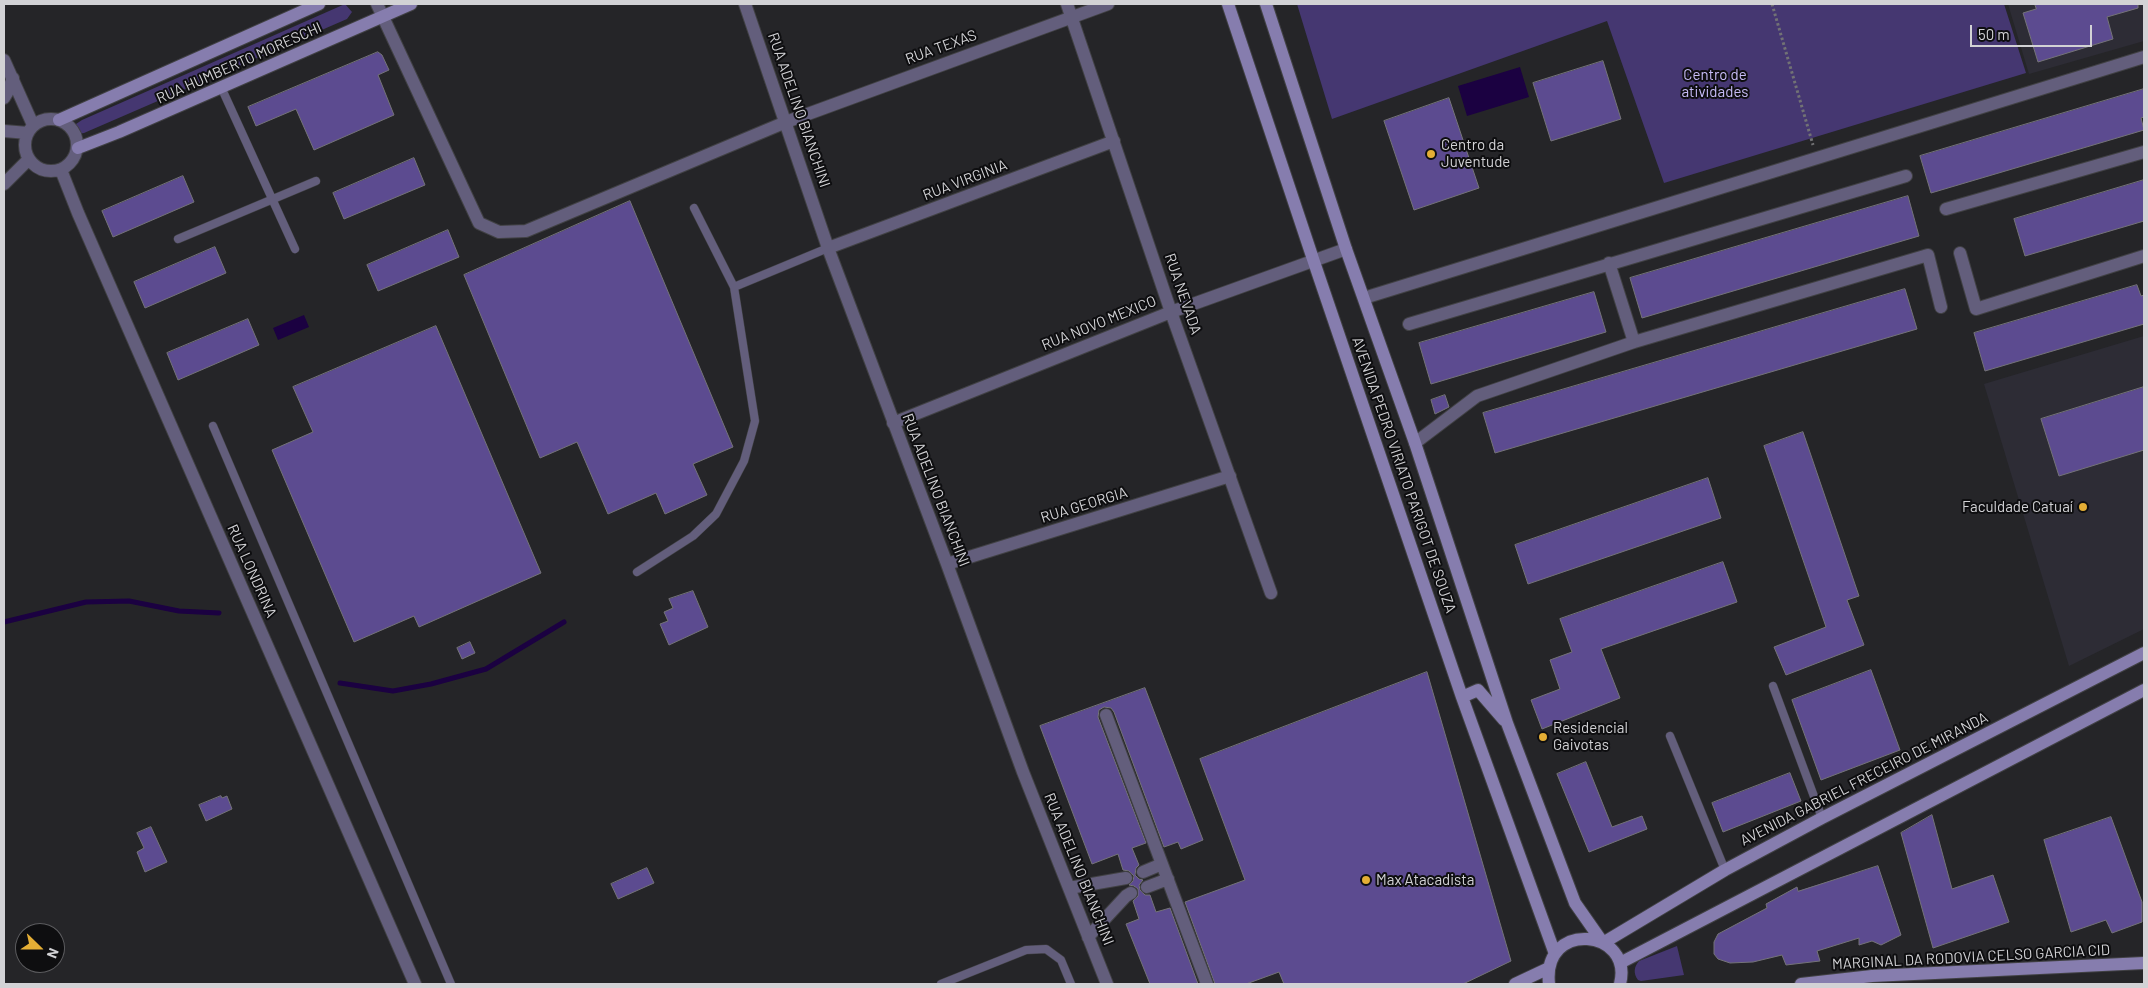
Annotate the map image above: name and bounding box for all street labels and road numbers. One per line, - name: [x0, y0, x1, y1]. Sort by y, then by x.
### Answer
- street label: RUA HUMBERTO MORESCHI: [154, 18, 324, 108]
- street label: RUA TEXAS: [903, 26, 979, 68]
- street label: RUA ADELINO BIANCHINI: [764, 30, 834, 190]
- street label: RUA VIRGINIA: [920, 156, 1010, 204]
- street label: RUA NEVADA: [1161, 251, 1205, 337]
- street label: RUA NOVO MEXICO: [1039, 292, 1159, 354]
- street label: AVENIDA PEDRO VIRIATO PARIGOT DE SOUZA: [1348, 334, 1460, 616]
- street label: RUA ADELINO BIANCHINI: [898, 411, 974, 569]
- street label: RUA GEORGIA: [1038, 483, 1130, 527]
- street label: RUA LONDRINA: [223, 522, 281, 620]
- street label: AVENIDA GABRIEL FRECEIRO DE MIRANDA: [1737, 708, 1991, 850]
- street label: RUA ADELINO BIANCHINI: [1040, 790, 1118, 948]
- street label: MARGINAL DA RODOVIA CELSO GARCIA CID: [1832, 941, 2110, 973]

